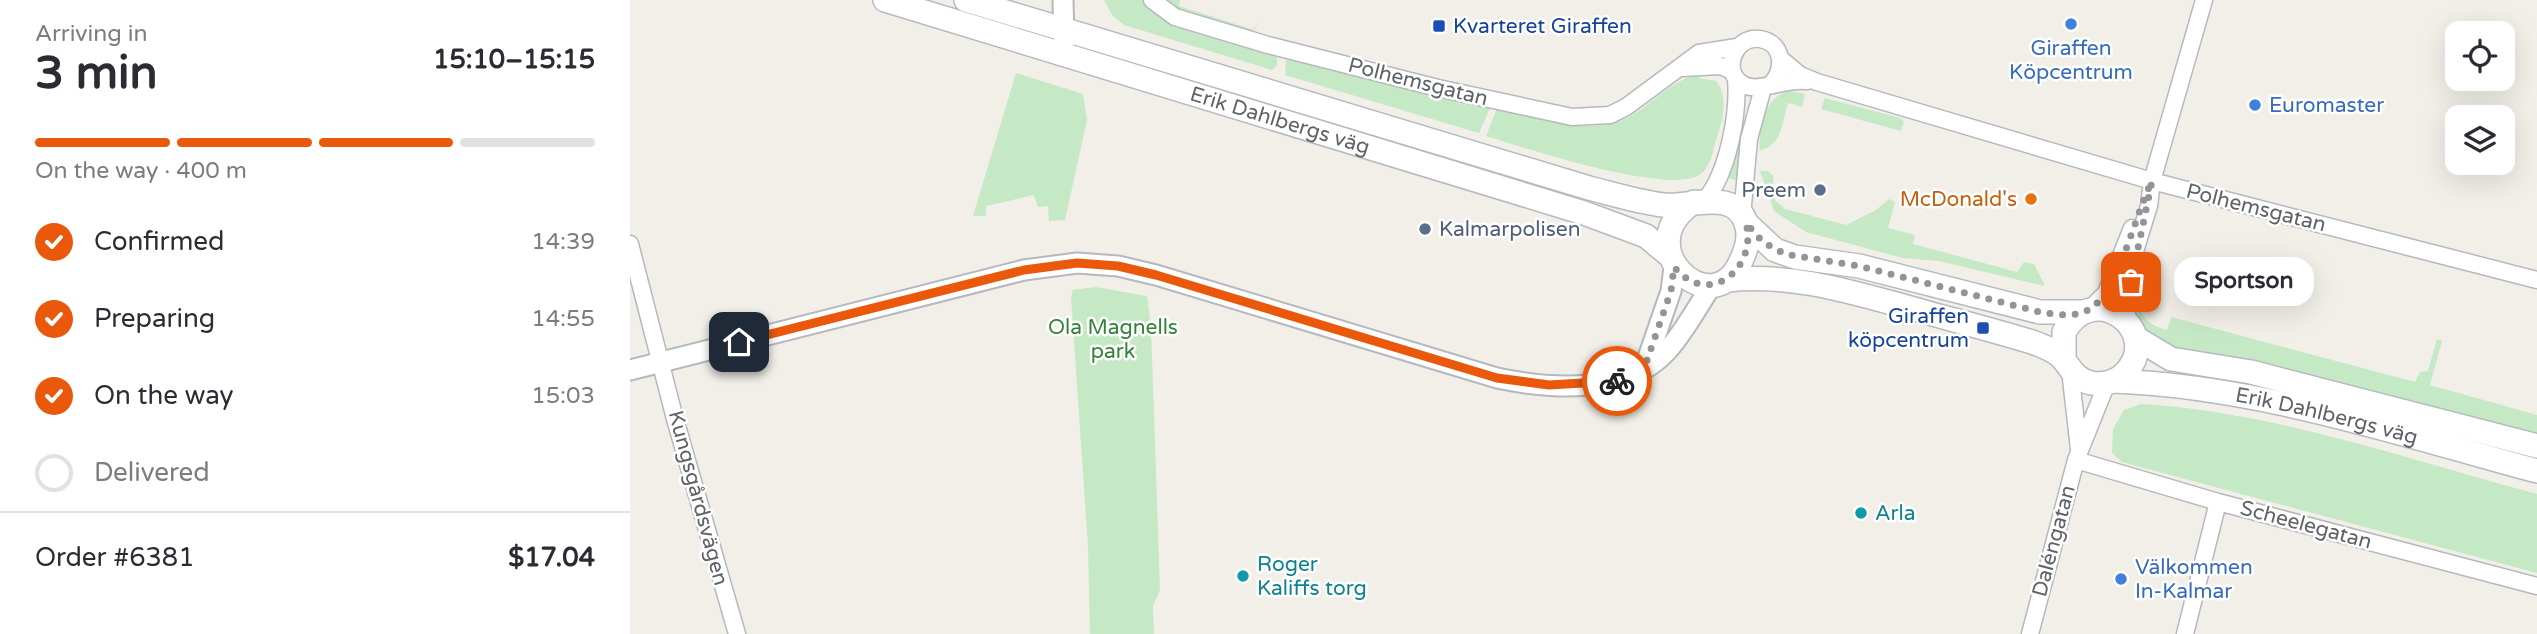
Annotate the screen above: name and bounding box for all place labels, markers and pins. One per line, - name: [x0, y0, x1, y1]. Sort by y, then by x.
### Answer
- place label: Kvarteret Giraffen: [1453, 14, 1632, 39]
- marker: Giraffen Köpcentrum: [2063, 16, 2079, 32]
- marker: Kvarteret Giraffen: [1431, 18, 1447, 34]
- place label: Giraffen Köpcentrum: [2009, 36, 2133, 85]
- place label: Euromaster: [2269, 93, 2384, 118]
- marker: Euromaster: [2247, 97, 2263, 113]
- place label: Preem: [1741, 178, 1806, 203]
- marker: Preem: [1812, 182, 1828, 198]
- place label: McDonald's: [1900, 187, 2017, 212]
- marker: McDonald's: [2023, 191, 2039, 207]
- place label: Kalmarpolisen: [1439, 217, 1580, 242]
- marker: Kalmarpolisen: [1417, 221, 1433, 237]
- pin: [2101, 252, 2161, 312]
- callout: Sportson: [2173, 258, 2313, 306]
- place label: Giraffen köpcentrum: [1848, 304, 1969, 353]
- pin: [709, 312, 769, 372]
- marker: Giraffen köpcentrum: [1975, 320, 1991, 336]
- place label: Arla: [1875, 501, 1916, 526]
- marker: Arla: [1853, 505, 1869, 521]
- place label: Roger Kaliffs torg: [1257, 552, 1367, 601]
- place label: Välkommen In-Kalmar: [2135, 555, 2253, 604]
- marker: Roger Kaliffs torg: [1235, 568, 1251, 584]
- marker: Välkommen In-Kalmar: [2113, 571, 2129, 587]

